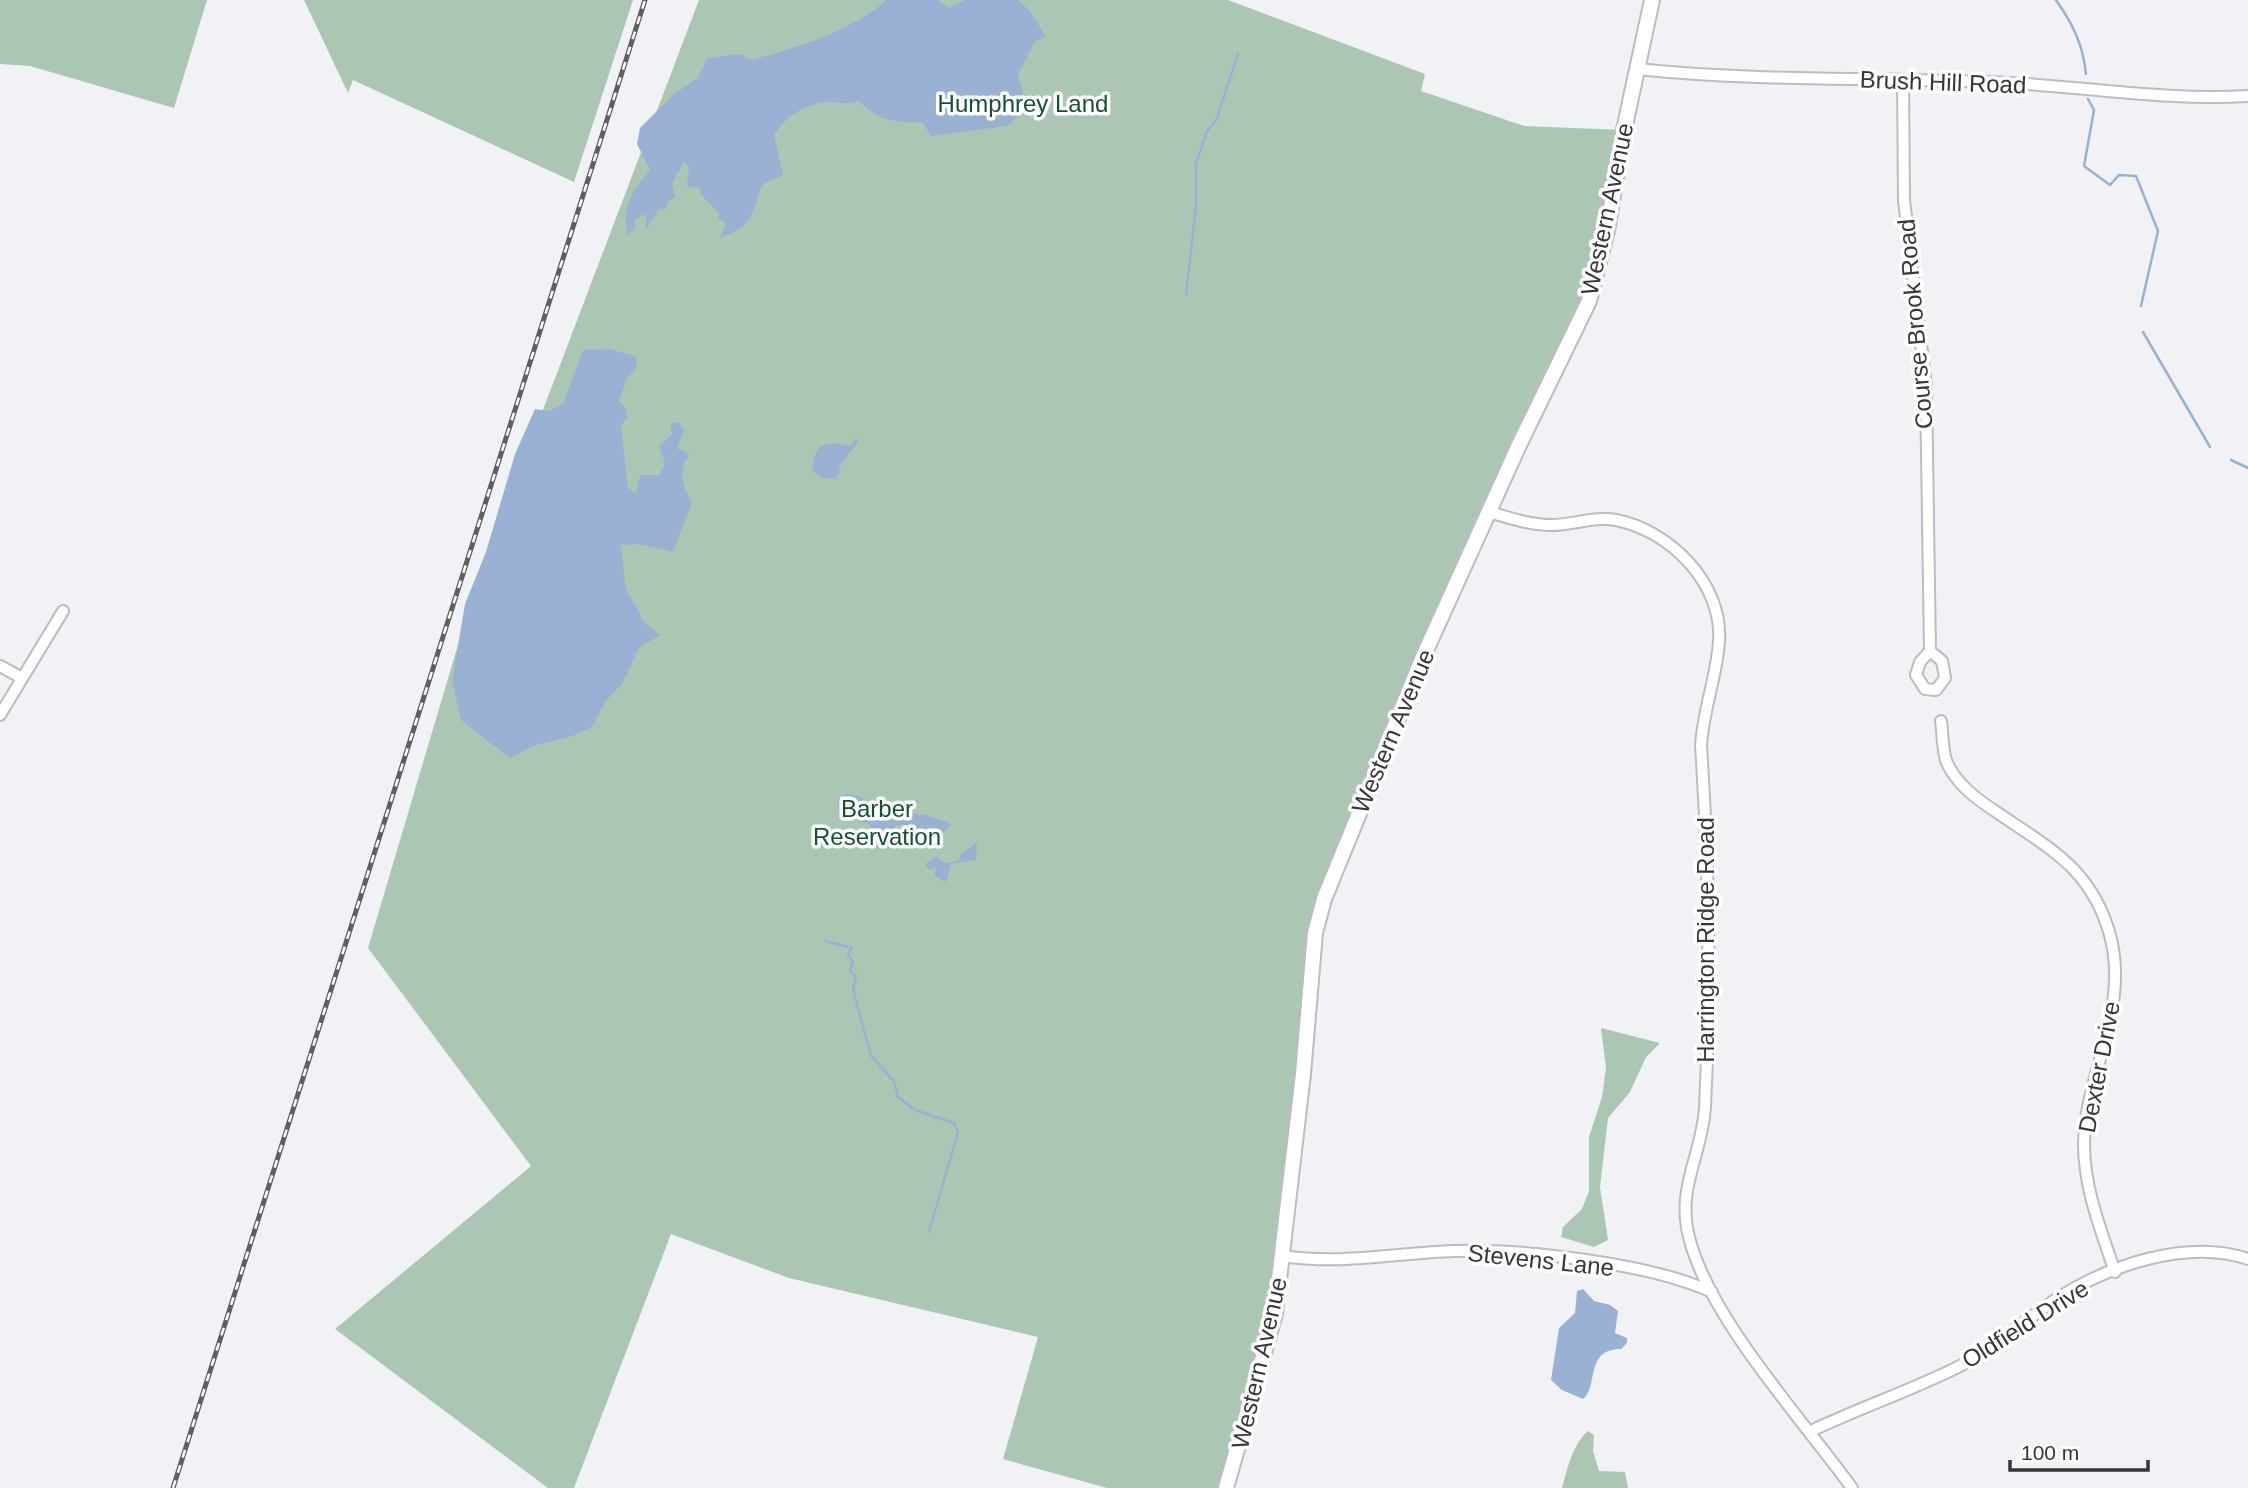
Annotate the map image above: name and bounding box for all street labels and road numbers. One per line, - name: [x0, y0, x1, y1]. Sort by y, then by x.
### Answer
- street label: Brush Hill Road: [1859, 66, 2027, 98]
- street label: Western Avenue: [1576, 120, 1638, 298]
- street label: Course Brook Road: [1892, 218, 1938, 430]
- street label: Western Avenue: [1346, 645, 1440, 817]
- street label: Harrington Ridge Road: [1692, 817, 1719, 1063]
- street label: Dexter Drive: [2073, 999, 2125, 1135]
- street label: Stevens Lane: [1467, 1239, 1615, 1281]
- street label: Oldfield Drive: [1957, 1274, 2093, 1374]
- street label: Western Avenue: [1226, 1275, 1292, 1451]

